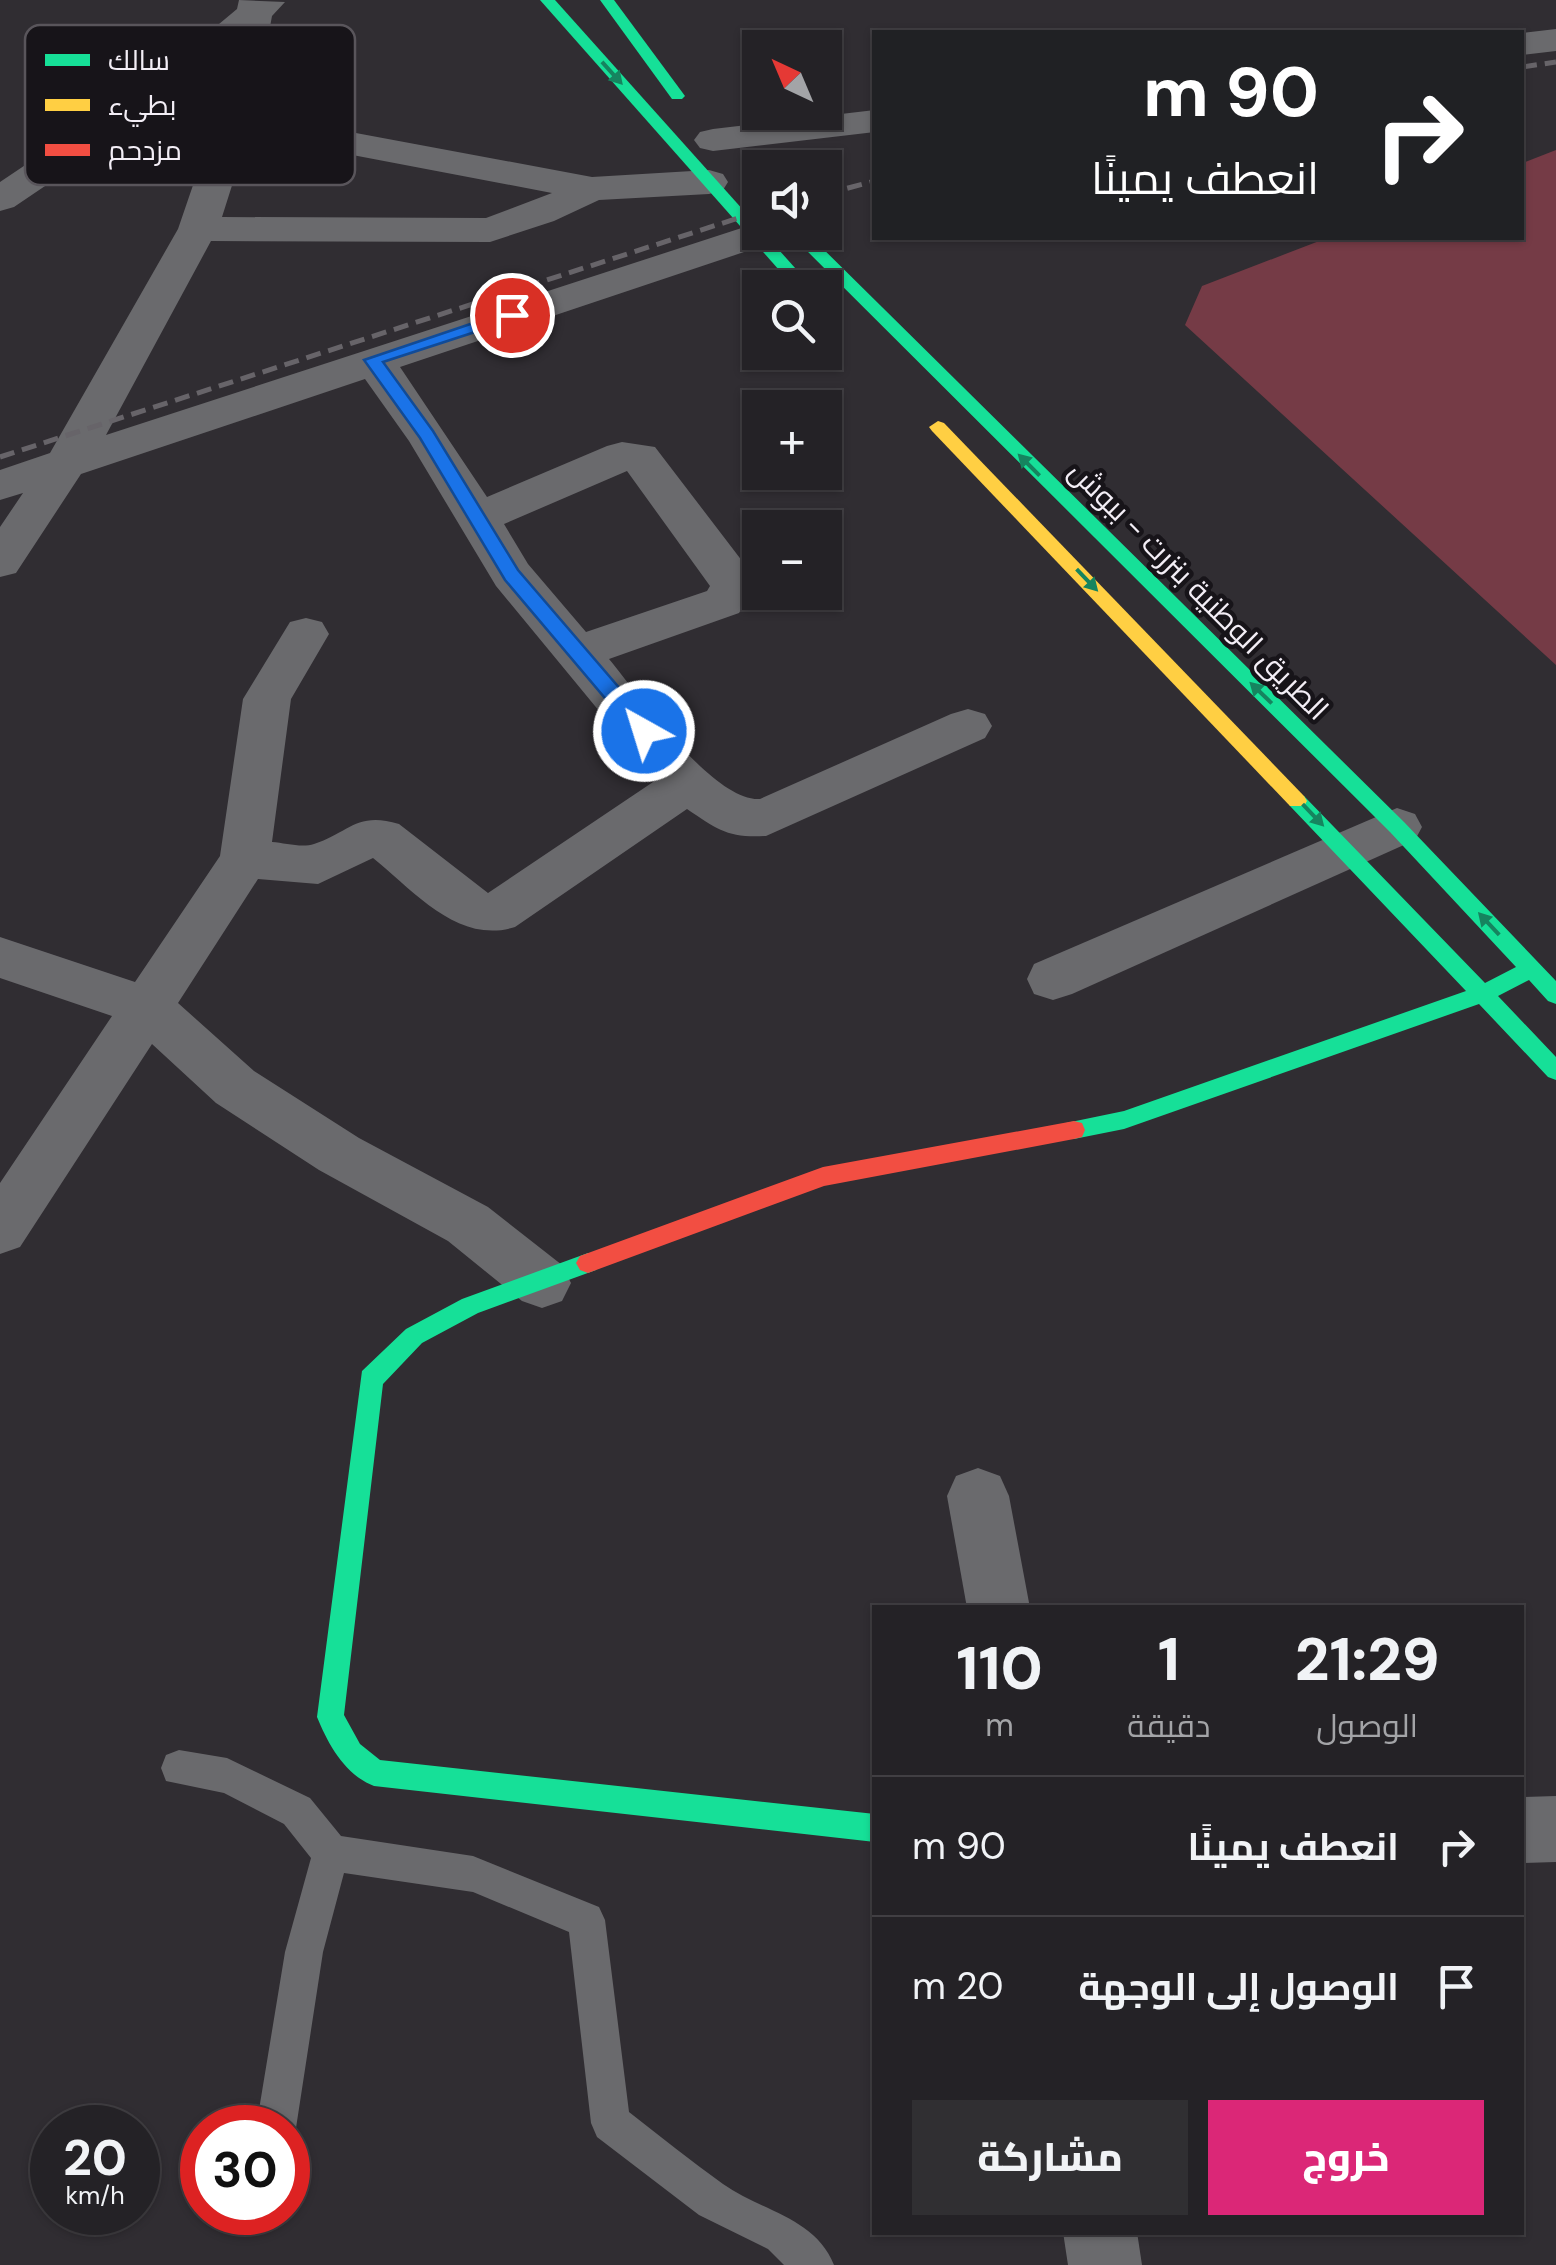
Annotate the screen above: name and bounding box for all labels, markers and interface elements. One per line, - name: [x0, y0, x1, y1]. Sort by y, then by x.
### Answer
- legend: [25, 25, 355, 185]
- north arrow: [742, 30, 842, 130]
- map controls: [742, 30, 842, 610]
- text: سالك: [108, 42, 170, 79]
- text: 90 m: [1143, 47, 1319, 138]
- one-way arrow: [600, 60, 622, 85]
- icon: right: [1354, 70, 1484, 200]
- text: بطيء: [108, 87, 176, 127]
- text: مزدحم: [108, 132, 182, 170]
- text: انعطف يمينًا: [1091, 149, 1319, 208]
- button: sound: [742, 150, 842, 250]
- button: search: [742, 270, 842, 370]
- pin: [470, 273, 555, 358]
- icon: arrive: [485, 288, 540, 343]
- button: +: [742, 390, 842, 490]
- street label: الطريق الوطنية بنزرت - ببوش: [1061, 452, 1337, 728]
- one-way arrow: [1017, 454, 1041, 477]
- button: −: [742, 510, 842, 610]
- one-way arrow: [1075, 568, 1099, 592]
- position arrow: [592, 679, 696, 783]
- one-way arrow: [1249, 682, 1273, 705]
- one-way arrow: [1301, 802, 1324, 826]
- one-way arrow: [1478, 912, 1501, 936]
- text: 1: [1158, 1620, 1180, 1699]
- text: 21:29: [1295, 1620, 1440, 1699]
- text: 110: [956, 1629, 1043, 1708]
- text: m: [985, 1704, 1014, 1746]
- text: دقيقة: [1127, 1705, 1210, 1747]
- text: الوصول: [1316, 1705, 1418, 1747]
- icon: right: [1429, 1819, 1484, 1874]
- text: 90 m: [912, 1821, 1006, 1871]
- text: انعطف يمينًا: [1187, 1822, 1399, 1872]
- icon: arrive: [1429, 1959, 1484, 2014]
- text: 20 m: [912, 1961, 1003, 2011]
- text: الوصول إلى الوجهة: [1078, 1962, 1399, 2012]
- button: مشاركة: [912, 2100, 1188, 2215]
- button: خروج: [1208, 2100, 1484, 2215]
- speed limit sign: 30: [180, 2105, 310, 2235]
- text: 20: [63, 2125, 127, 2191]
- text: km/h: [65, 2179, 125, 2212]

